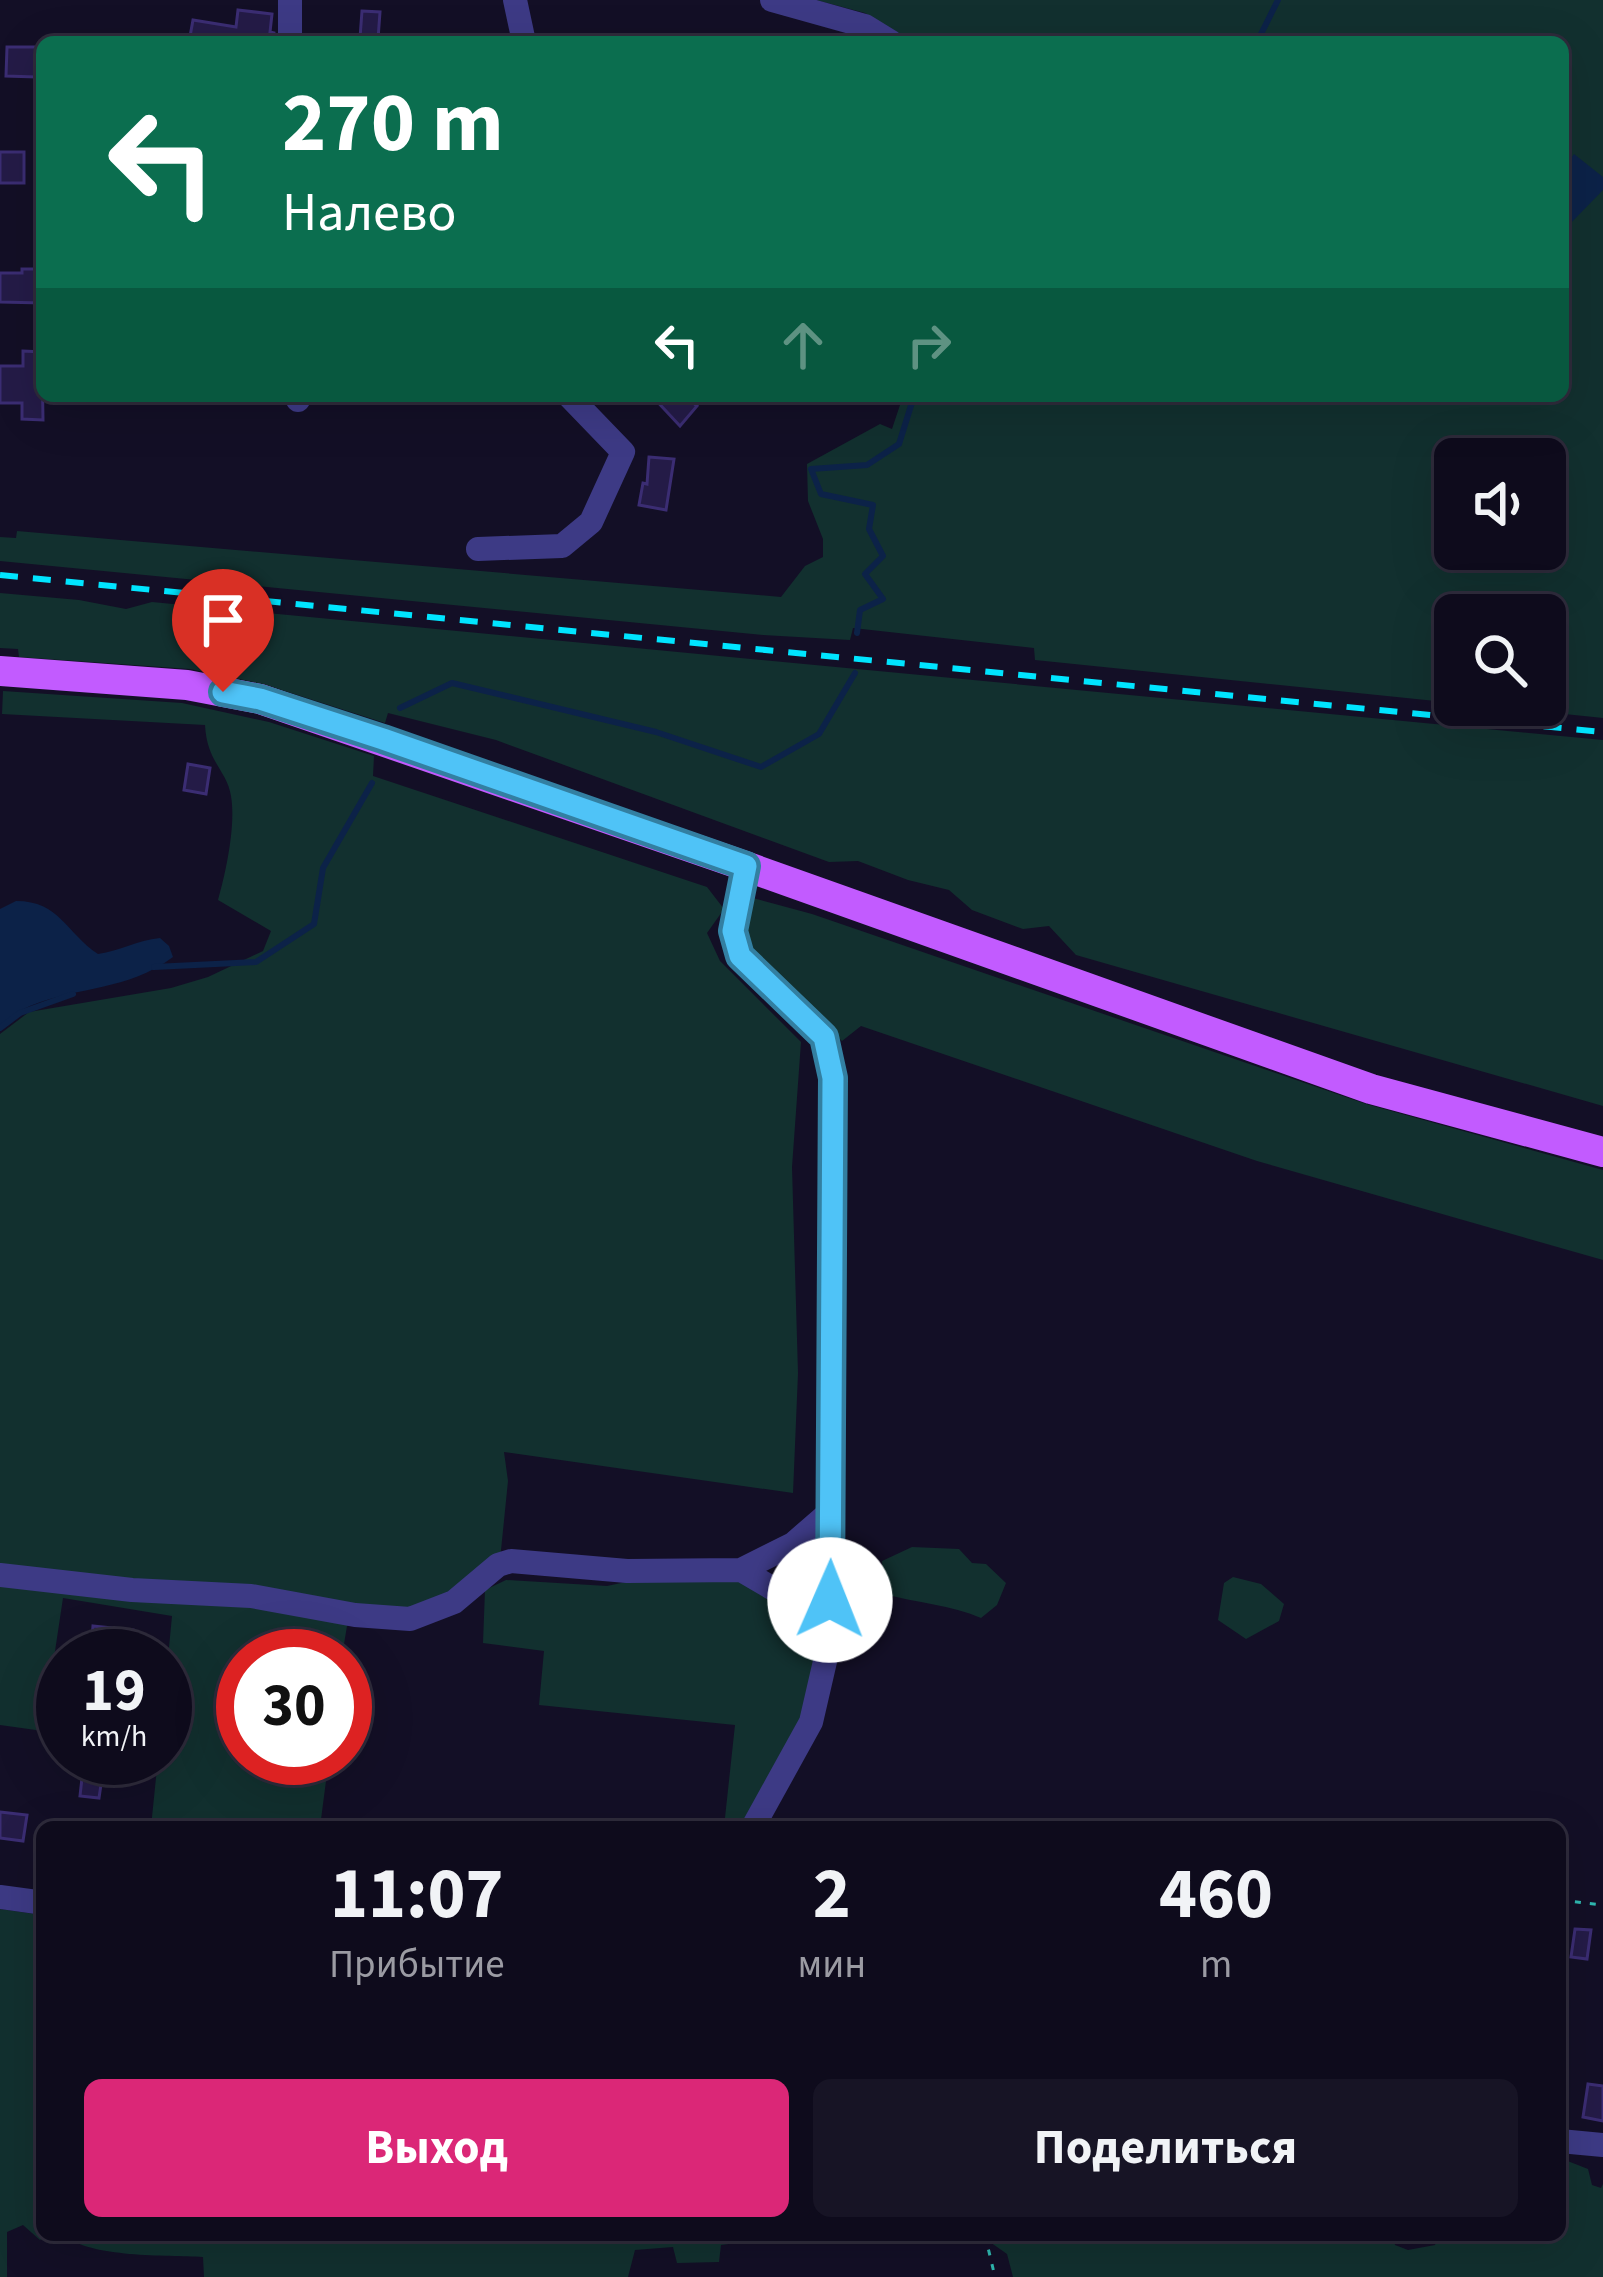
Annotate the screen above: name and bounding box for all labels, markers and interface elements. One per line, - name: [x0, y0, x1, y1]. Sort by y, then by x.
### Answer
- text: 270 m: [282, 64, 504, 184]
- icon: left: [84, 84, 240, 240]
- text: Налево: [282, 175, 457, 252]
- icon: left: [644, 312, 710, 378]
- icon: ahead: [770, 312, 836, 378]
- icon: right: [896, 312, 962, 378]
- map controls: [1434, 438, 1566, 726]
- button: sound: [1434, 438, 1566, 570]
- pin: [172, 569, 274, 692]
- icon: arrive: [190, 587, 256, 653]
- button: search: [1434, 594, 1566, 726]
- position arrow: [767, 1537, 893, 1663]
- speed limit sign: 30: [216, 1629, 372, 1785]
- text: 19: [82, 1649, 146, 1734]
- text: km/h: [81, 1715, 147, 1758]
- text: 11:07: [330, 1843, 504, 1946]
- text: 2: [813, 1843, 851, 1946]
- text: 460: [1159, 1843, 1273, 1946]
- text: Прибытие: [329, 1937, 505, 1993]
- text: мин: [797, 1937, 866, 1993]
- text: m: [1200, 1937, 1232, 1993]
- button: Выход: [84, 2079, 789, 2217]
- button: Поделиться: [813, 2079, 1518, 2217]

